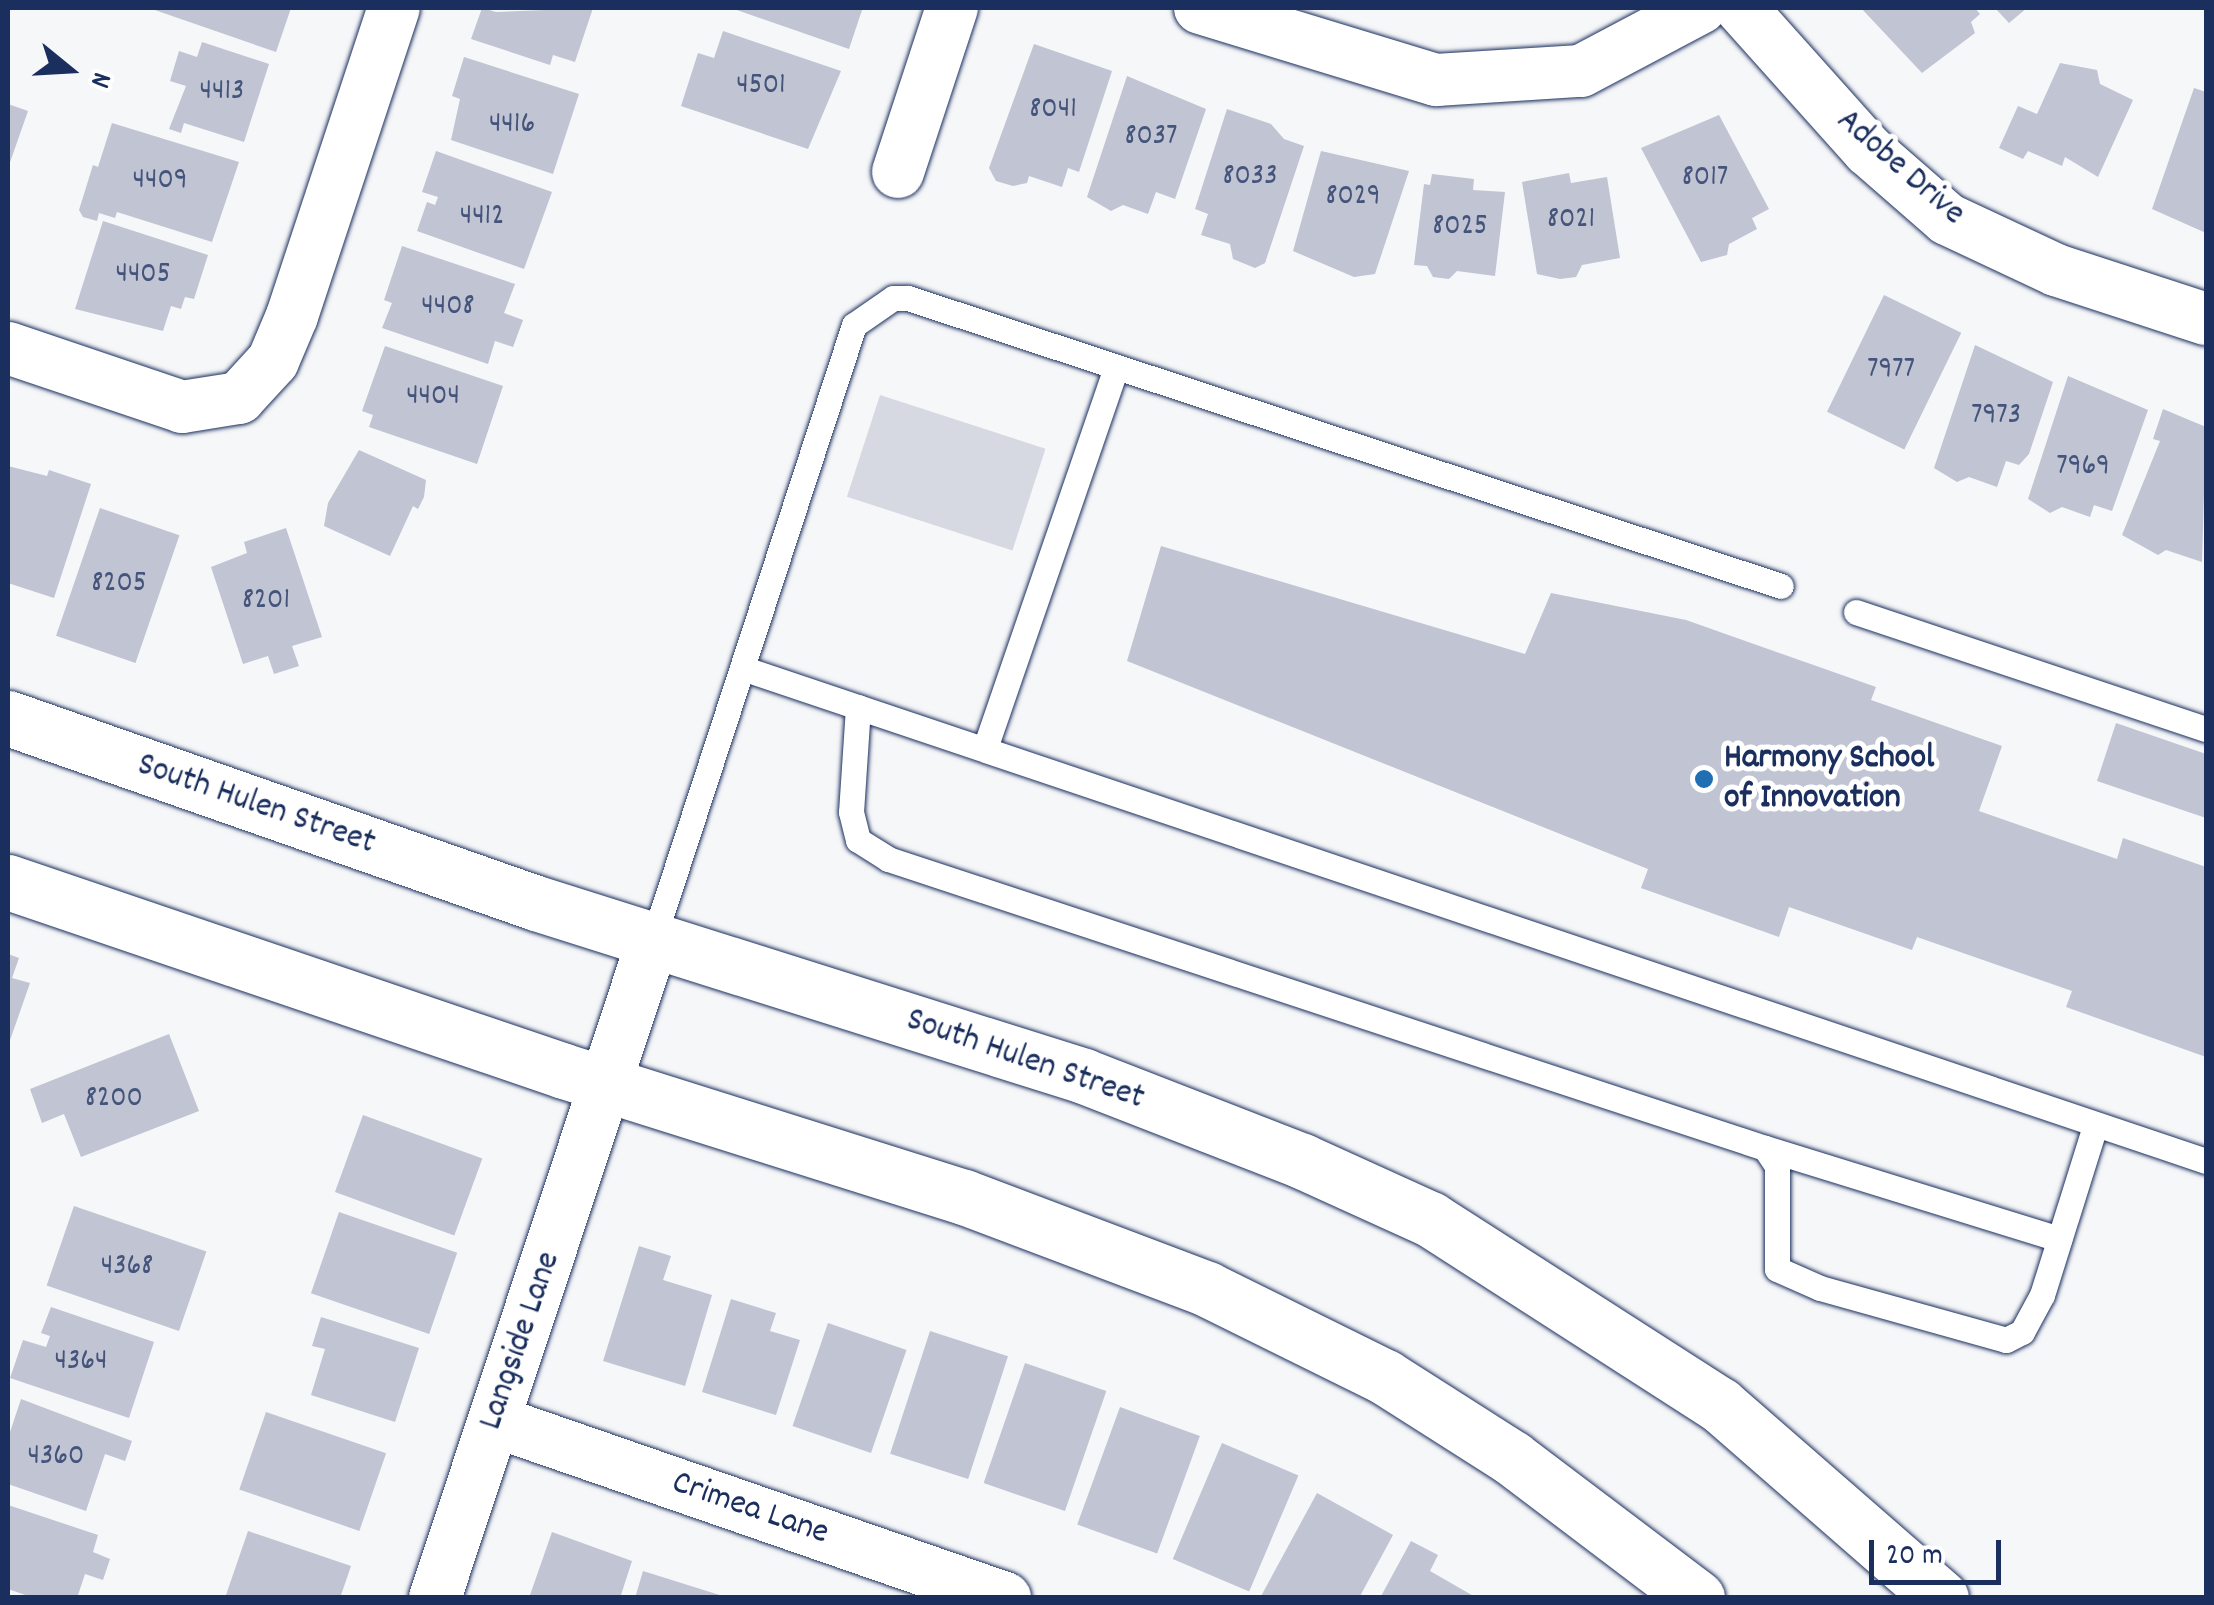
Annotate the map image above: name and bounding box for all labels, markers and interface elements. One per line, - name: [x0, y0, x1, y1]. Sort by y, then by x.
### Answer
- north arrow: [20, 20, 120, 120]
- text: N: [77, 67, 120, 92]
- house number: 4501: [736, 69, 786, 105]
- house number: 4413: [200, 75, 244, 111]
- house number: 8041: [1029, 93, 1077, 129]
- street label: Adobe Drive: [1827, 101, 1973, 235]
- house number: 4416: [489, 108, 535, 144]
- house number: 8037: [1124, 120, 1178, 156]
- house number: 8033: [1222, 160, 1278, 196]
- house number: 8017: [1682, 161, 1728, 197]
- house number: 4409: [133, 164, 187, 200]
- house number: 8029: [1325, 180, 1381, 216]
- house number: 4412: [460, 200, 504, 236]
- house number: 8021: [1547, 203, 1595, 239]
- house number: 8025: [1432, 210, 1488, 246]
- house number: 4405: [115, 258, 171, 294]
- house number: 4408: [421, 290, 475, 326]
- house number: 7977: [1867, 353, 1915, 389]
- house number: 4404: [406, 380, 460, 416]
- house number: 7973: [1971, 399, 2021, 435]
- house number: 7969: [2056, 450, 2110, 486]
- house number: 8205: [91, 567, 147, 603]
- house number: 8201: [242, 584, 290, 620]
- place label: Harmony School of Innovation: [1724, 738, 1934, 820]
- street label: South Hulen Street: [131, 745, 381, 865]
- marker: Harmony School of Innovation: [1693, 768, 1715, 790]
- street label: South Hulen Street: [900, 1000, 1150, 1120]
- house number: 8200: [85, 1082, 143, 1118]
- street label: Langside Lane: [471, 1246, 571, 1436]
- house number: 4368: [101, 1250, 153, 1286]
- house number: 4364: [55, 1345, 107, 1381]
- house number: 4360: [28, 1440, 84, 1476]
- street label: Crimea Lane: [666, 1463, 834, 1555]
- scale bar: [1874, 1520, 2006, 1582]
- text: 20 m: [1886, 1536, 1943, 1579]

